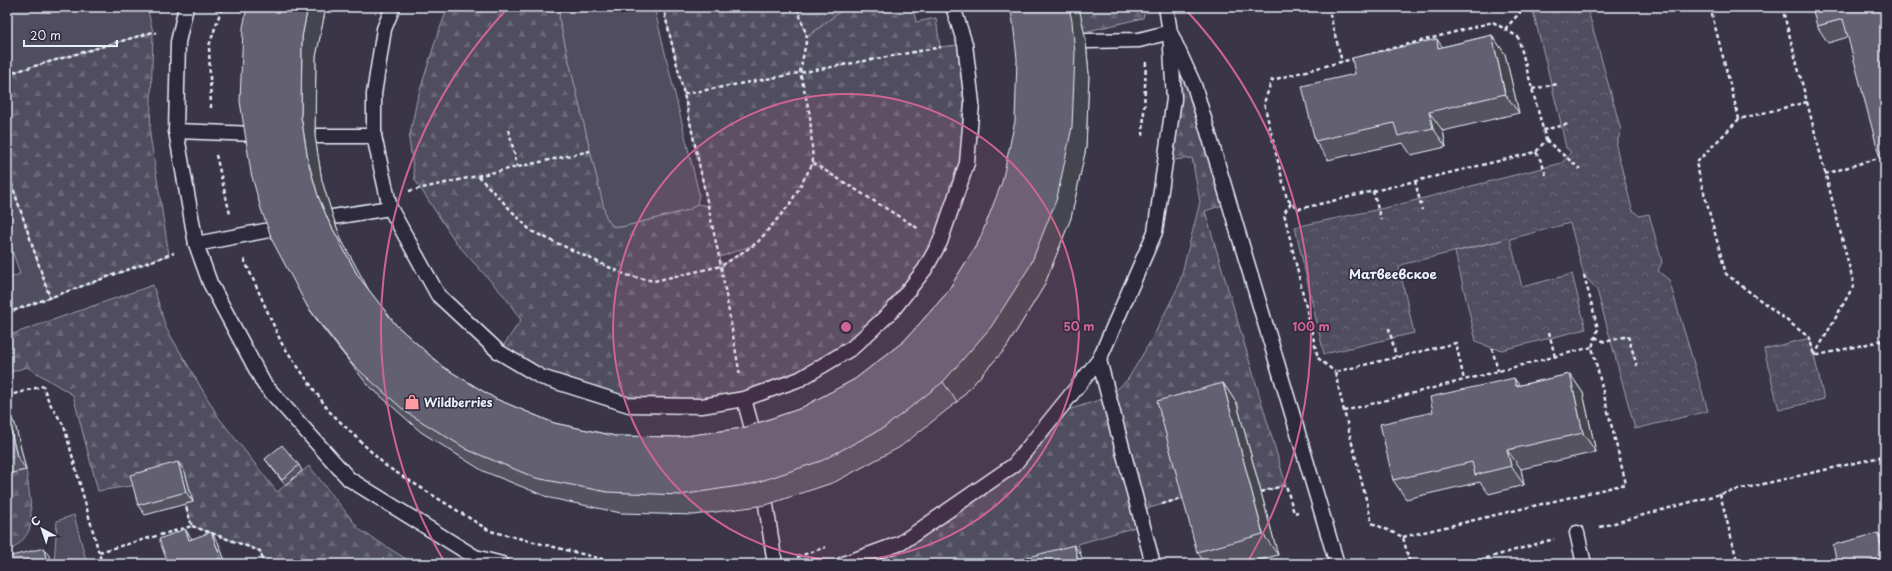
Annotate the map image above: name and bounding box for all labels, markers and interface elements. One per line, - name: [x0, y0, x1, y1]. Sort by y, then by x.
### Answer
- scale bar: [24, 22, 117, 48]
- text: 20 m: [30, 26, 61, 44]
- district label: Матвеевское: [1349, 264, 1438, 283]
- text: 50 m: [1063, 317, 1095, 335]
- text: 100 m: [1292, 317, 1330, 335]
- centre of rings: [839, 320, 853, 334]
- shop icon: Wildberries: [403, 393, 421, 411]
- place label: Wildberries: [424, 393, 493, 411]
- north arrow: [22, 509, 62, 549]
- text: С: [27, 512, 44, 530]

